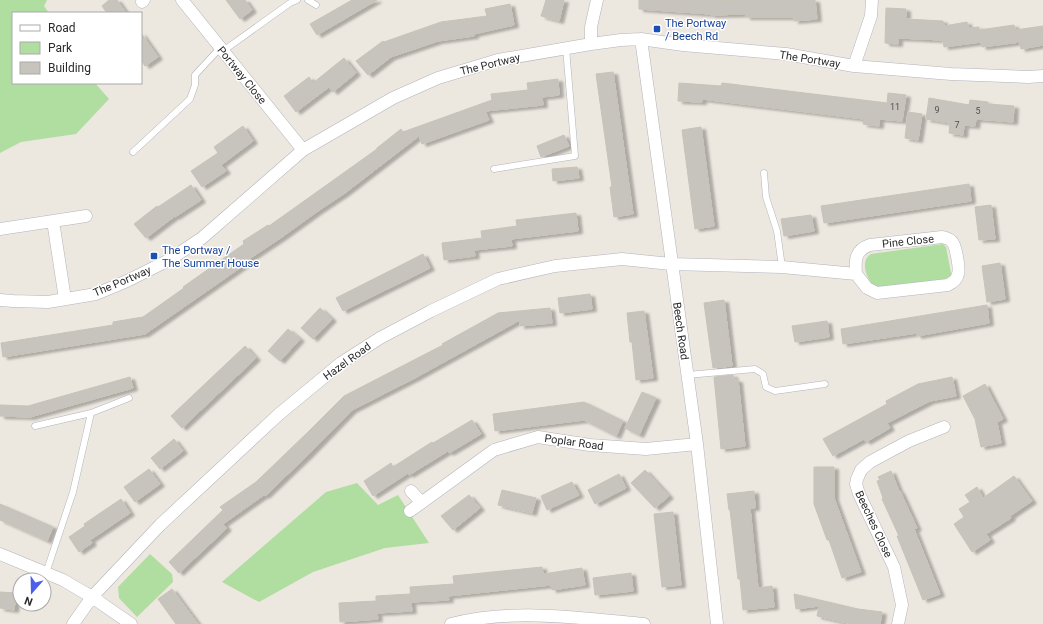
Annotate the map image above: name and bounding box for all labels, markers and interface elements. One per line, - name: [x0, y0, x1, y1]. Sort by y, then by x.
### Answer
- legend: [12, 12, 142, 84]
- place label: The Portway / Beech Rd: [665, 17, 727, 43]
- text: Road: [48, 21, 76, 35]
- marker: The Portway / Beech Rd: [652, 24, 662, 34]
- text: Park: [48, 41, 73, 55]
- street label: Portway Close: [214, 44, 269, 107]
- street label: The Portway: [779, 48, 842, 71]
- street label: The Portway: [459, 51, 522, 78]
- text: Building: [48, 61, 91, 75]
- house number: 11: [890, 102, 900, 112]
- house number: 9: [934, 105, 940, 115]
- house number: 5: [975, 106, 981, 116]
- house number: 7: [954, 120, 960, 130]
- street label: Pine Close: [882, 232, 935, 251]
- place label: The Portway / The Summer House: [162, 244, 259, 270]
- marker: The Portway / The Summer House: [149, 251, 159, 261]
- street label: The Portway: [91, 263, 154, 299]
- street label: Beech Road: [670, 301, 691, 361]
- street label: Hazel Road: [321, 340, 374, 383]
- street label: Poplar Road: [543, 432, 604, 453]
- street label: Beeches Close: [852, 489, 895, 560]
- north arrow: [12, 572, 52, 612]
- text: N: [23, 593, 35, 608]

